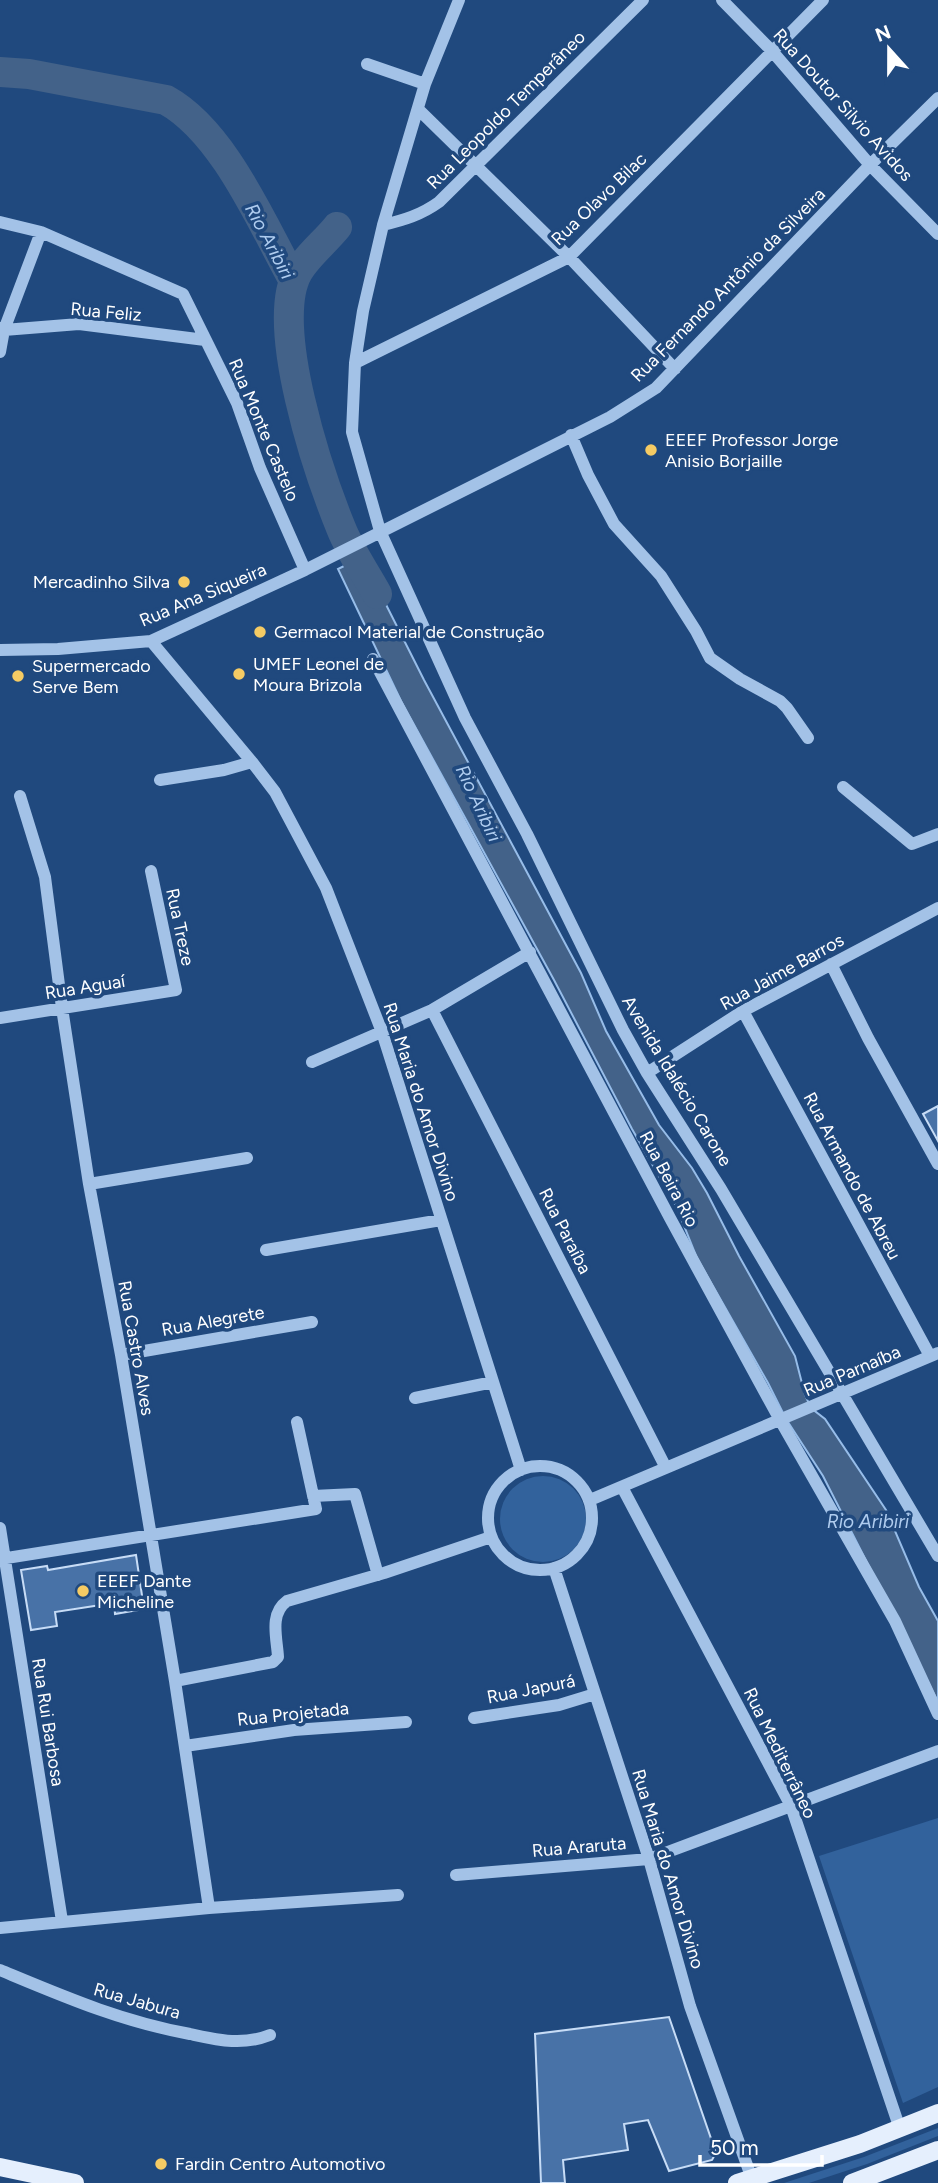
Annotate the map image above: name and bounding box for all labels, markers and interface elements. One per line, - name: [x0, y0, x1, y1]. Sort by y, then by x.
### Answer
- north arrow: [854, 14, 924, 84]
- text: N: [872, 20, 894, 47]
- street label: Rua Doutor Silvio Avidos: [769, 24, 917, 186]
- street label: Rua Leopoldo Temperâneo: [422, 26, 590, 194]
- street label: Rua Olavo Bilac: [547, 148, 651, 250]
- street label: Rua Fernando Antônio da Silveira: [626, 183, 830, 387]
- water label: Rio Aribiri: [240, 199, 299, 284]
- street label: Rua Feliz: [69, 298, 143, 326]
- street label: Rua Monte Castelo: [224, 355, 304, 505]
- place label: EEEF Professor Jorge Anisio Borjaille: [665, 429, 839, 472]
- marker: EEEF Professor Jorge Anisio Borjaille: [643, 442, 659, 458]
- street label: Rua Ana Siqueira: [136, 558, 270, 632]
- place label: Mercadinho Silva: [33, 571, 170, 593]
- marker: Mercadinho Silva: [176, 574, 192, 590]
- place label: Germacol Material de Construção: [274, 621, 544, 643]
- marker: Germacol Material de Construção: [252, 624, 268, 640]
- place label: UMEF Leonel de Moura Brizola: [253, 653, 384, 696]
- place label: Supermercado Serve Bem: [32, 655, 151, 698]
- marker: UMEF Leonel de Moura Brizola: [231, 666, 247, 682]
- marker: Supermercado Serve Bem: [10, 668, 26, 684]
- water label: Rio Aribiri: [451, 761, 507, 846]
- street label: Rua Treze: [161, 886, 199, 968]
- street label: Rua Jaime Barros: [716, 929, 848, 1015]
- street label: Rua Aguaí: [43, 970, 128, 1004]
- street label: Avenida Idalécio Carone: [617, 992, 737, 1170]
- street label: Rua Maria do Amor Divino: [378, 1000, 464, 1204]
- street label: Rua Armando de Abreu: [798, 1088, 906, 1264]
- street label: Rua Beira Rio: [635, 1127, 703, 1231]
- street label: Rua Paraíba: [534, 1184, 596, 1278]
- street label: Rua Castro Alves: [113, 1279, 159, 1417]
- street label: Rua Alegrete: [160, 1301, 266, 1341]
- street label: Rua Parnaíba: [800, 1341, 904, 1401]
- water label: Rio Aribiri: [827, 1510, 910, 1533]
- place label: EEEF Dante Micheline: [97, 1570, 192, 1613]
- marker: EEEF Dante Micheline: [75, 1583, 91, 1599]
- street label: Rua Rui Barbosa: [27, 1656, 69, 1788]
- street label: Rua Japurá: [485, 1670, 577, 1708]
- street label: Rua Mediterrâneo: [739, 1684, 821, 1822]
- street label: Rua Projetada: [236, 1697, 350, 1731]
- street label: Rua Maria do Amor Divino: [627, 1766, 709, 1972]
- street label: Rua Araruta: [531, 1832, 627, 1862]
- street label: Rua Jabura: [91, 1978, 183, 2024]
- scale bar: [700, 2124, 822, 2168]
- text: 50 m: [710, 2135, 759, 2160]
- place label: Fardin Centro Automotivo: [175, 2153, 386, 2175]
- marker: Fardin Centro Automotivo: [153, 2156, 169, 2172]

